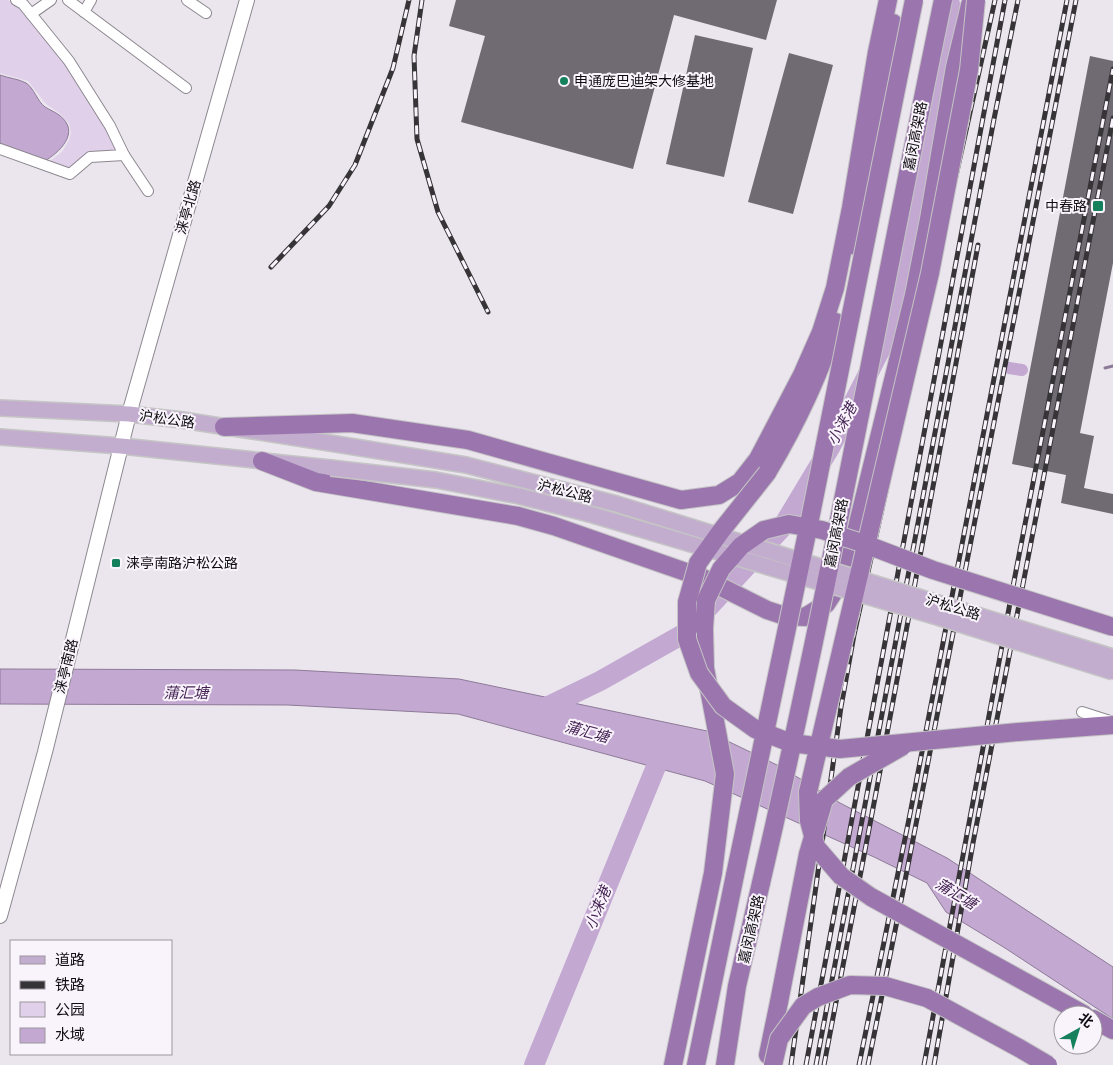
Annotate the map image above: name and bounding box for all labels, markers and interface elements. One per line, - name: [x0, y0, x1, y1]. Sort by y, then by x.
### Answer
- place label: 申通庞巴迪架大修基地: [574, 72, 714, 91]
- marker: 申通庞巴迪架大修基地: [558, 75, 570, 87]
- street label: 嘉闵高架路: [899, 100, 931, 172]
- street label: 涞亭北路: [172, 178, 205, 237]
- place label: 中春路: [1045, 197, 1087, 216]
- marker: 中春路: [1091, 199, 1105, 213]
- water label: 小涞港: [823, 398, 862, 449]
- street label: 沪松公路: [138, 406, 196, 433]
- street label: 沪松公路: [535, 475, 594, 507]
- street label: 嘉闵高架路: [820, 497, 852, 569]
- place label: 涞亭南路沪松公路: [126, 554, 238, 573]
- marker: 涞亭南路沪松公路: [110, 557, 122, 569]
- street label: 沪松公路: [923, 590, 982, 625]
- street label: 涞亭南路: [50, 637, 82, 696]
- water label: 蒲汇塘: [163, 683, 211, 703]
- water label: 蒲汇塘: [563, 717, 614, 748]
- water label: 蒲汇塘: [932, 874, 983, 916]
- water label: 小涞港: [580, 882, 616, 933]
- street label: 嘉闵高架路: [734, 893, 769, 965]
- legend: [10, 940, 172, 1055]
- text: 道路: [55, 950, 85, 970]
- text: 铁路: [55, 975, 85, 995]
- text: 公园: [55, 1000, 85, 1020]
- north arrow: [1053, 1005, 1103, 1055]
- text: 北: [1074, 1008, 1097, 1032]
- text: 水域: [55, 1025, 85, 1045]

